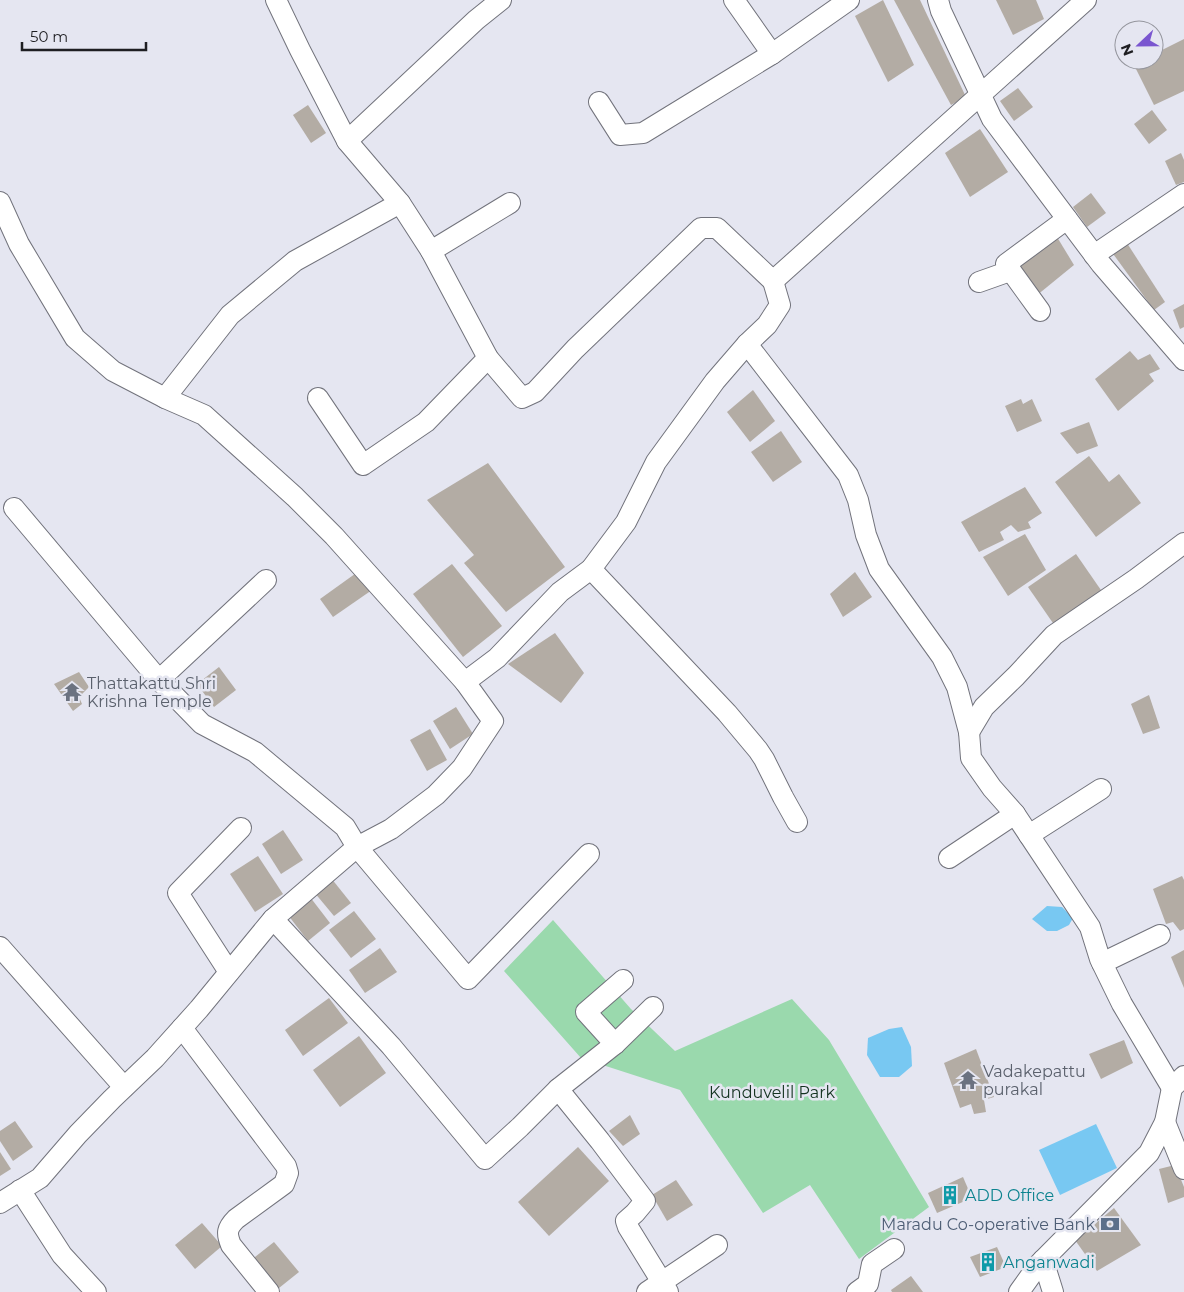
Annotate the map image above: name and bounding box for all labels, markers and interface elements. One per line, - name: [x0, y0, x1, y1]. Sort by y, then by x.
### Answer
- scale bar: [22, 20, 146, 52]
- north arrow: [1114, 20, 1164, 70]
- text: 50 m: [30, 27, 68, 46]
- text: N: [1116, 41, 1137, 58]
- place label: Thattakattu Shri Krishna Temple: [87, 674, 216, 711]
- temple icon: Thattakattu Shri Krishna Temple: [61, 681, 83, 703]
- place label: Vadakepattu purakal: [983, 1062, 1086, 1099]
- temple icon: Vadakepattu purakal: [957, 1069, 979, 1091]
- park label: Kunduvelil Park: [709, 1083, 835, 1102]
- building icon: ADD Office: [939, 1184, 961, 1206]
- place label: ADD Office: [965, 1186, 1054, 1205]
- bank icon: Maradu Co-operative Bank: [1099, 1213, 1121, 1235]
- place label: Maradu Co-operative Bank: [881, 1215, 1095, 1234]
- building icon: Anganwadi: [977, 1251, 999, 1273]
- place label: Anganwadi: [1003, 1253, 1095, 1272]

